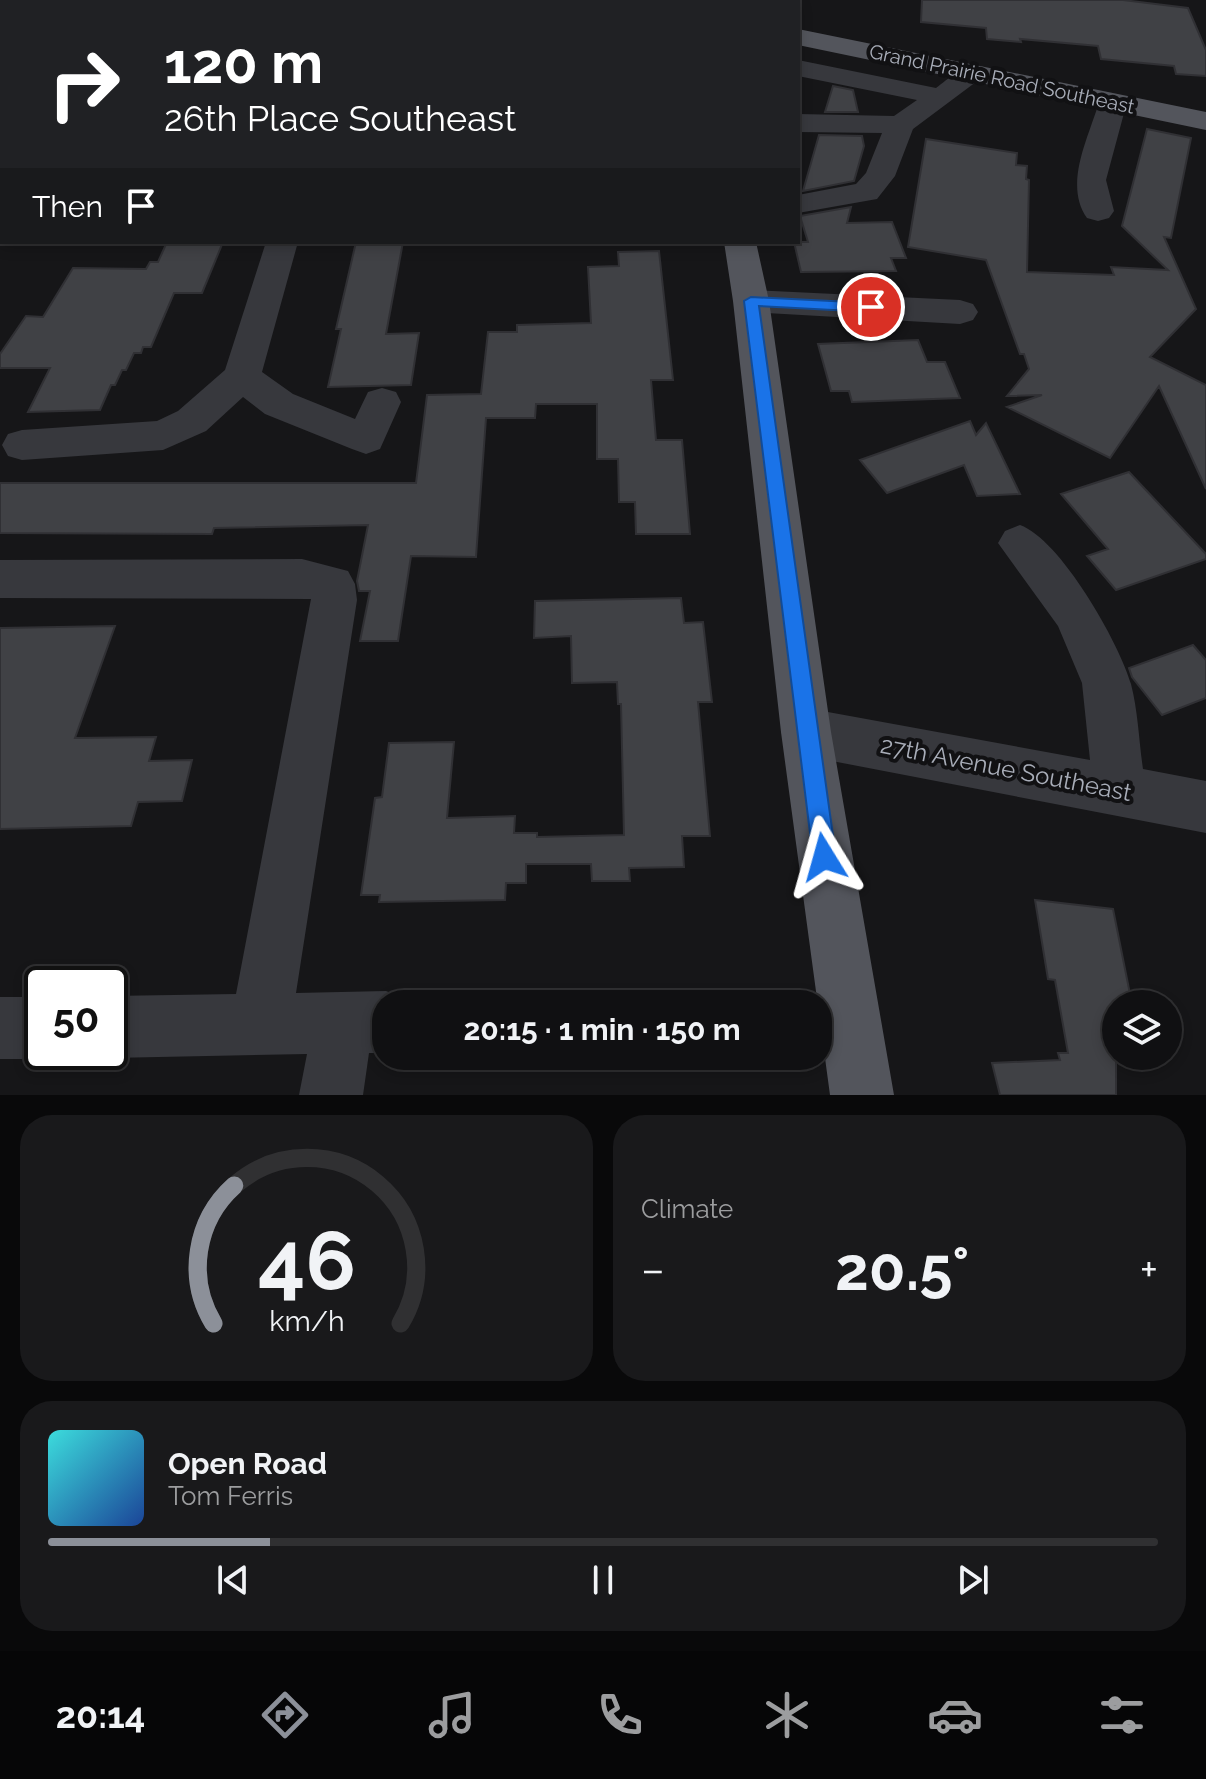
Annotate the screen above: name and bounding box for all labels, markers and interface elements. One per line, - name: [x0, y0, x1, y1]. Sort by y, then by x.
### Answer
- text: 120 m: [164, 30, 323, 96]
- icon: right: [32, 32, 136, 136]
- street label: Grand Prairie Road Southeast: [867, 39, 1137, 119]
- text: 26th Place Southeast: [164, 97, 516, 139]
- icon: arrive: [119, 184, 163, 228]
- text: Then: [32, 189, 103, 224]
- pin: [837, 273, 905, 341]
- icon: arrive: [849, 285, 893, 329]
- street label: 27th Avenue Southeast: [878, 730, 1134, 807]
- position arrow: [782, 815, 866, 899]
- speed limit sign: 50: [24, 966, 128, 1070]
- map controls: [1102, 990, 1182, 1070]
- button: layers: [1102, 990, 1182, 1070]
- text: 20:15 · 1 min · 150 m: [463, 1012, 741, 1047]
- text: Climate: [641, 1194, 733, 1224]
- text: 46: [258, 1212, 355, 1309]
- text: 20.5°: [835, 1234, 969, 1304]
- text: −: [641, 1244, 665, 1295]
- text: +: [1140, 1244, 1158, 1295]
- text: km/h: [269, 1304, 344, 1338]
- text: Open Road: [168, 1446, 327, 1481]
- text: Tom Ferris: [168, 1481, 293, 1511]
- icon: previous: [211, 1558, 255, 1602]
- icon: pause: [581, 1558, 625, 1602]
- icon: next: [951, 1558, 995, 1602]
- icon: directions: [257, 1687, 313, 1743]
- icon: music: [424, 1687, 480, 1743]
- icon: phone: [592, 1687, 648, 1743]
- icon: climate: [759, 1687, 815, 1743]
- icon: car: [927, 1687, 983, 1743]
- icon: filters: [1094, 1687, 1150, 1743]
- text: 20:14: [56, 1694, 145, 1736]

